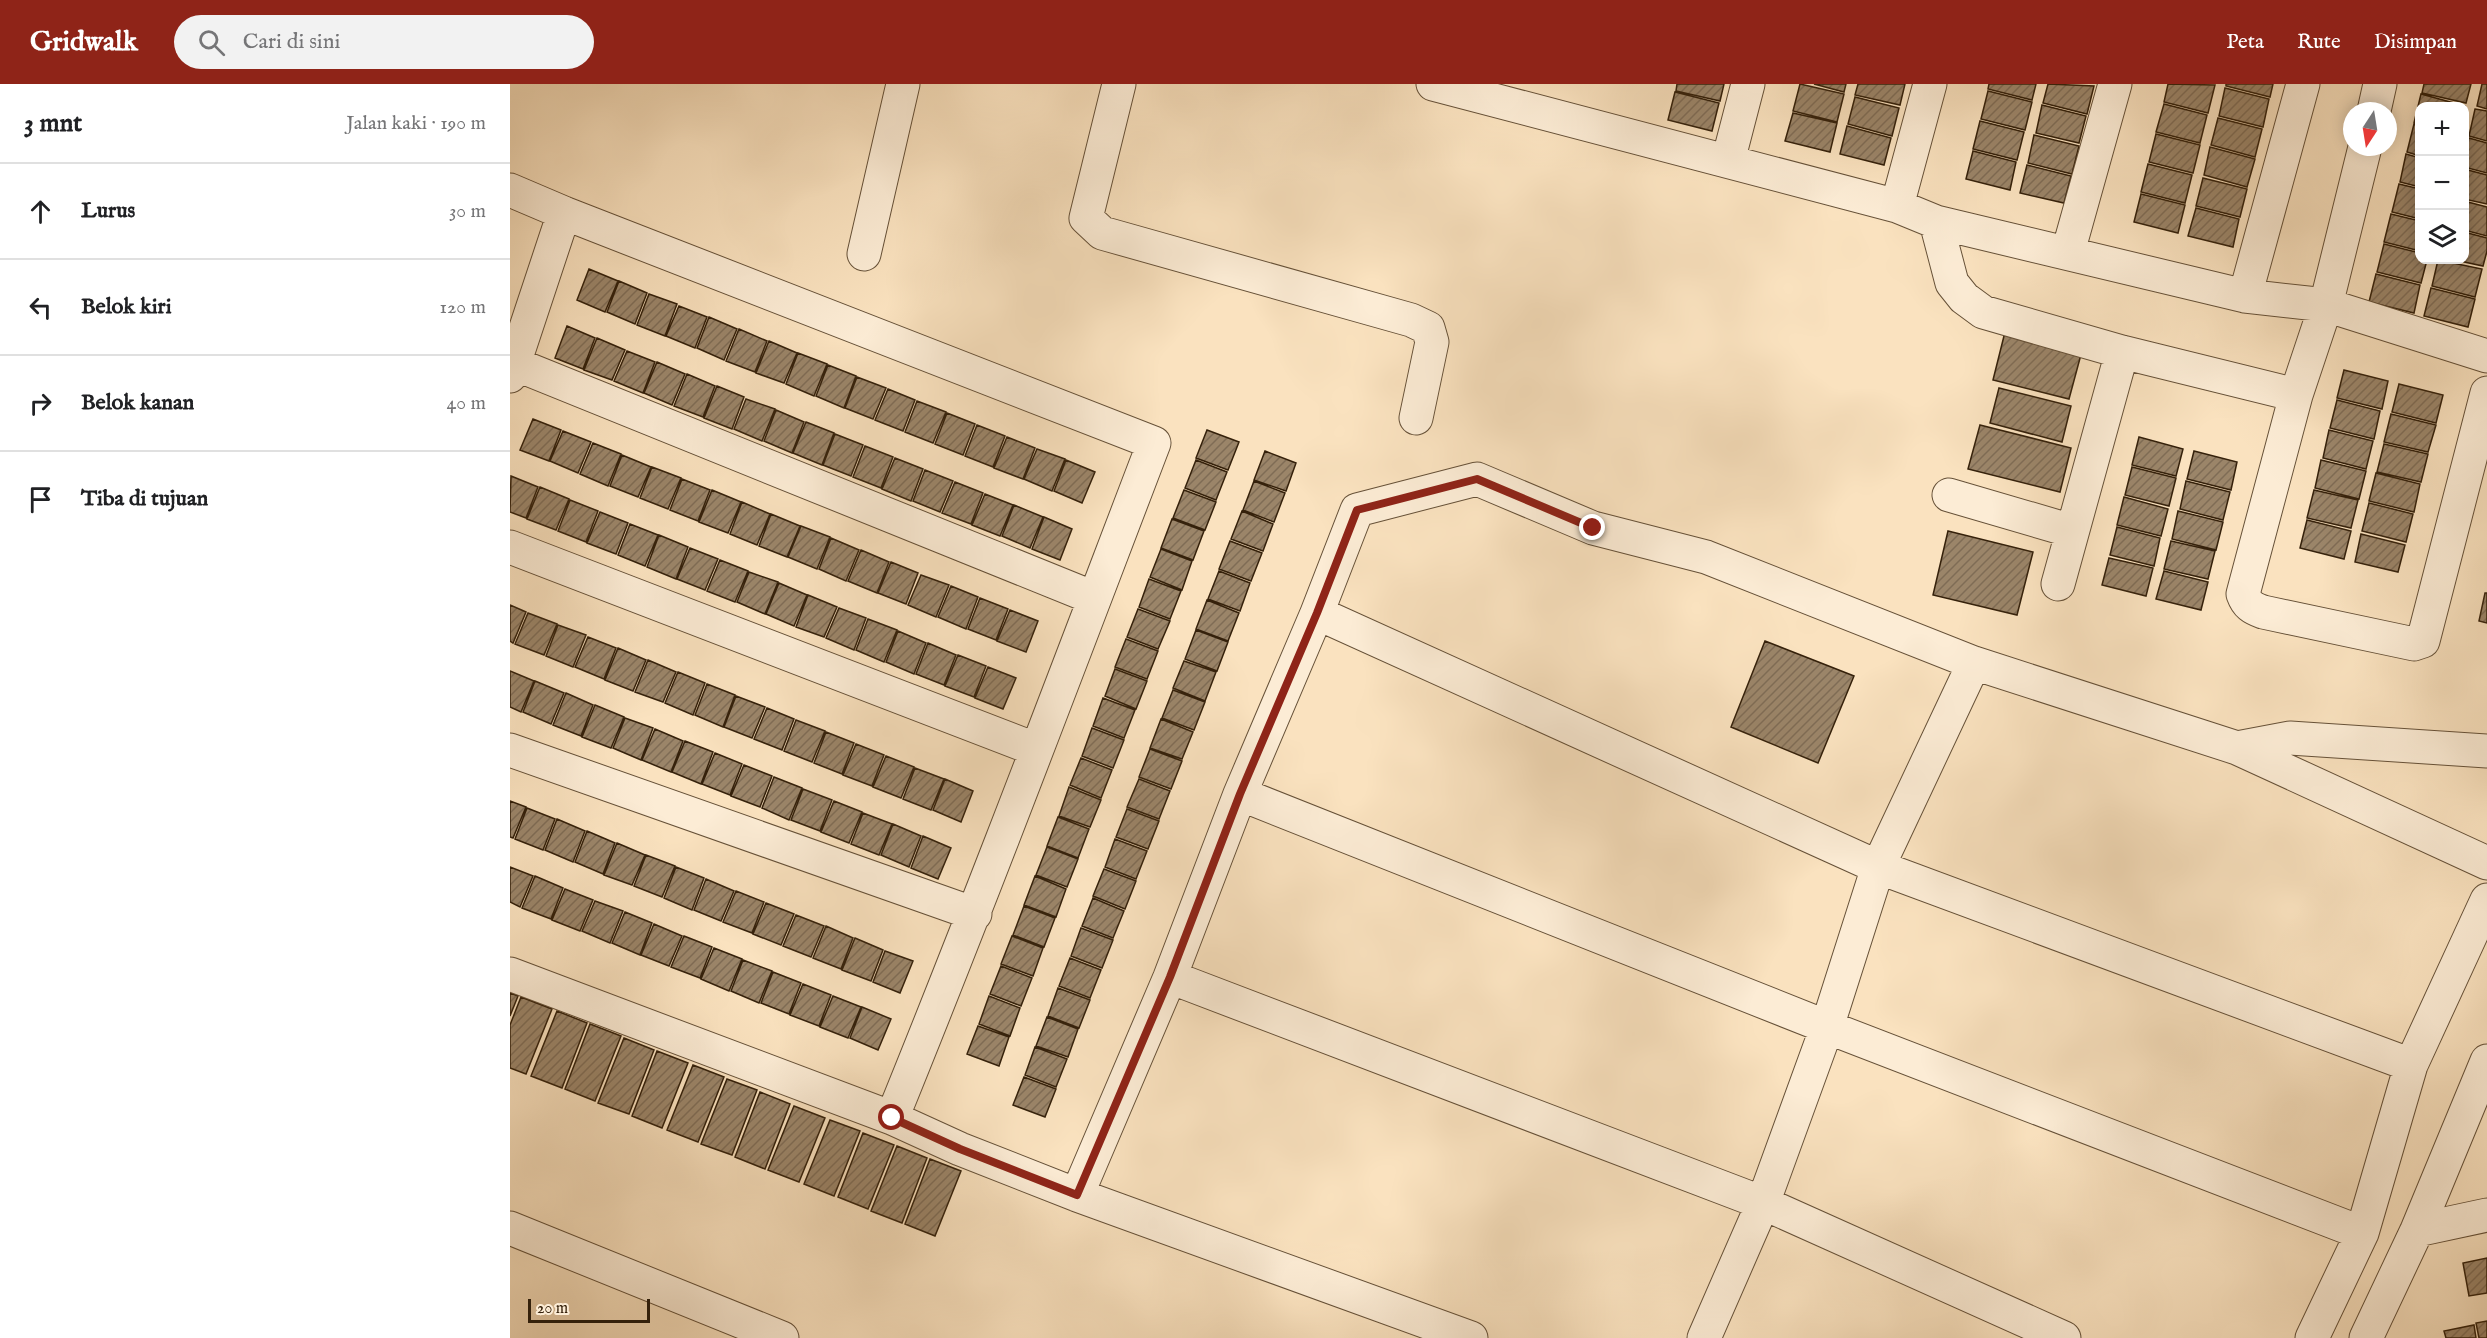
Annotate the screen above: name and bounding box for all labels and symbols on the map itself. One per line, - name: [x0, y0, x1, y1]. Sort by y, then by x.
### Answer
- north arrow: [2343, 102, 2397, 156]
- route end: [1579, 514, 1605, 540]
- route start: [878, 1104, 904, 1130]
- scale bar: [528, 1296, 650, 1324]

